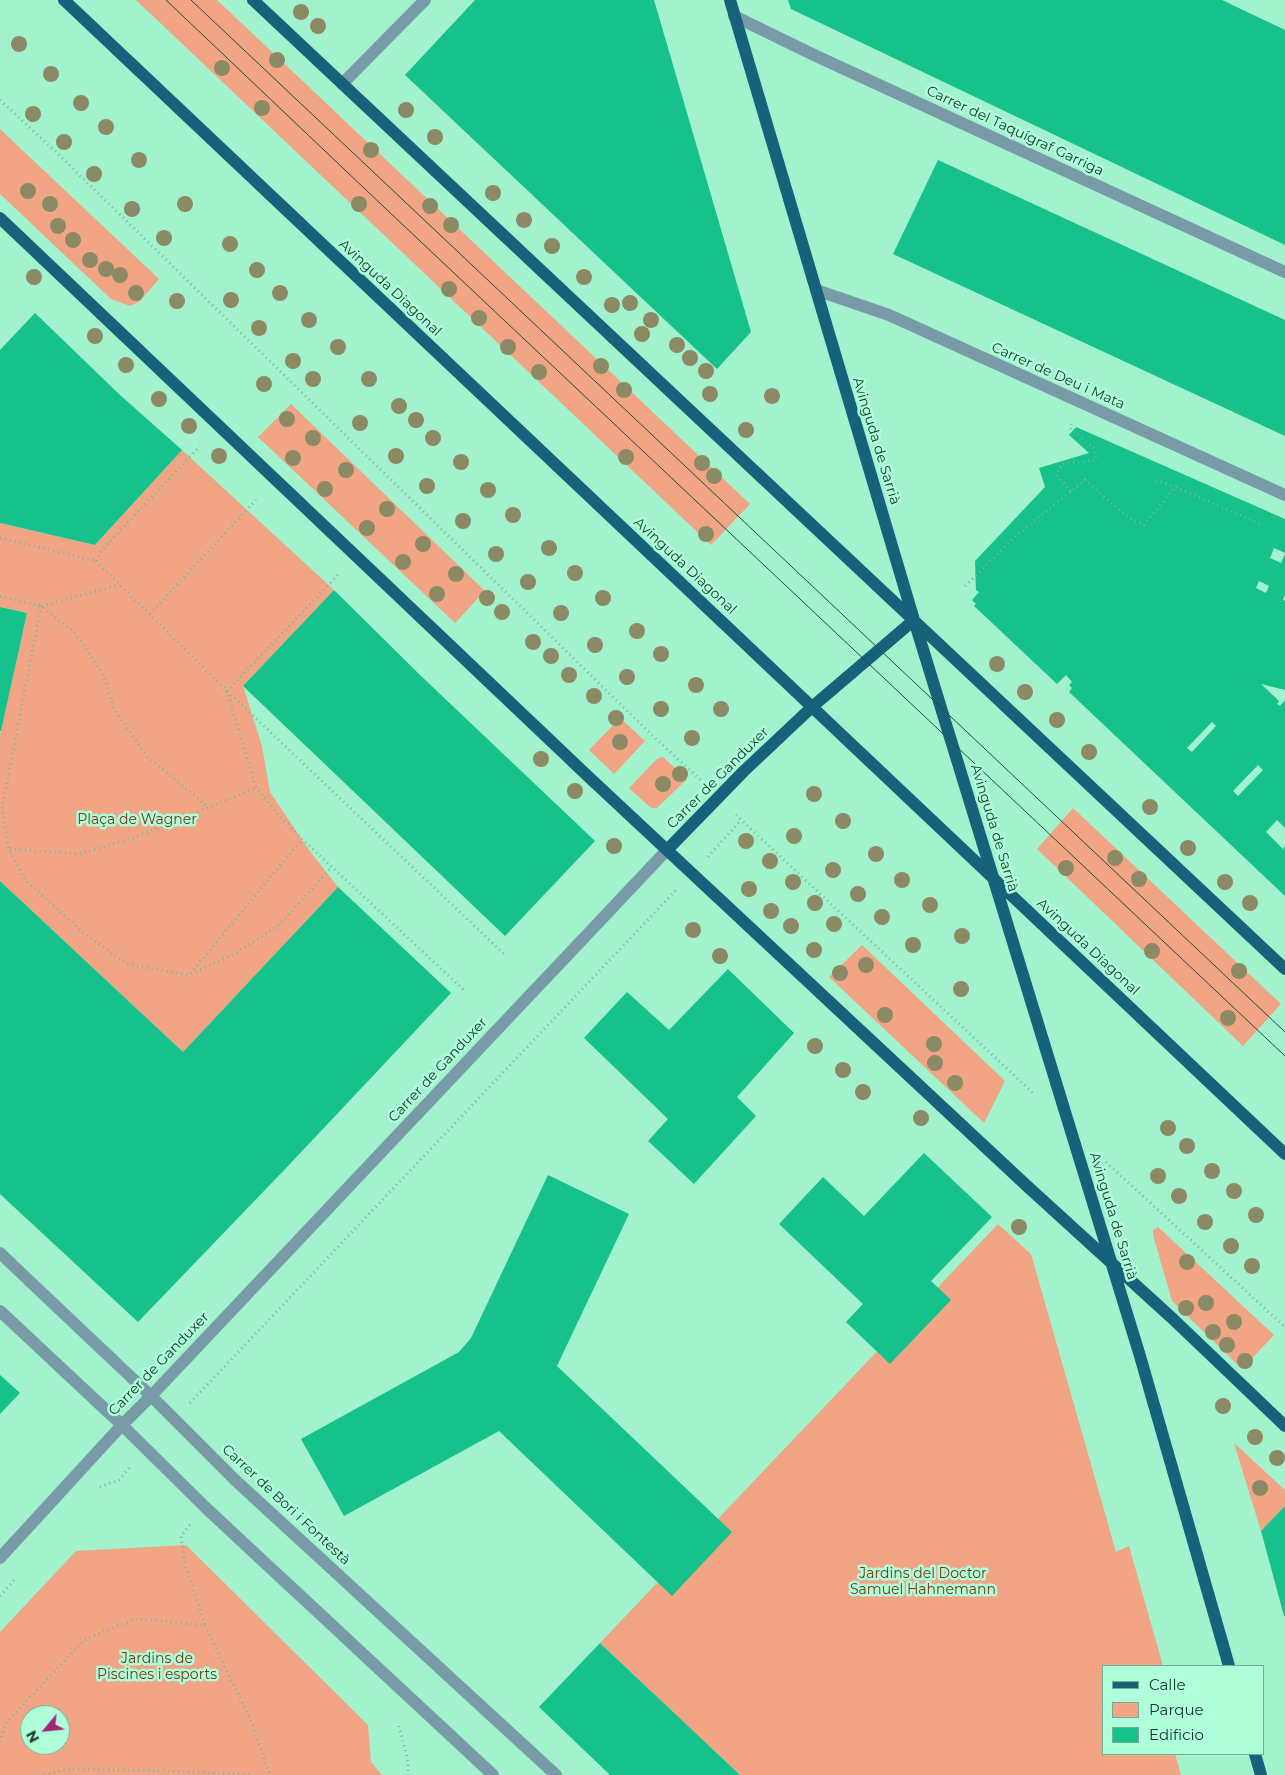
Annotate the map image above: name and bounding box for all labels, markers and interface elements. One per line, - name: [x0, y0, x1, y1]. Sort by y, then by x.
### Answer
- street label: Carrer del Taquígraf Garriga: [924, 82, 1106, 180]
- street label: Avinguda Diagonal: [335, 236, 445, 340]
- street label: Carrer de Deu i Mata: [989, 339, 1127, 413]
- street label: Avinguda de Sarrià: [849, 375, 903, 507]
- street label: Avinguda Diagonal: [630, 514, 740, 618]
- street label: Carrer de Ganduxer: [664, 724, 772, 832]
- street label: Avinguda de Sarrià: [967, 762, 1021, 894]
- park label: Plaça de Wagner: [77, 812, 197, 828]
- street label: Avinguda Diagonal: [1033, 895, 1143, 999]
- street label: Carrer de Ganduxer: [385, 1014, 491, 1126]
- street label: Avinguda de Sarrià: [1086, 1150, 1140, 1282]
- street label: Carrer de Ganduxer: [105, 1309, 213, 1419]
- street label: Carrer de Bori i Fontestà: [218, 1441, 354, 1569]
- park label: Jardins del Doctor Samuel Hahnemann: [850, 1566, 996, 1598]
- park label: Jardins de Piscines i esports: [97, 1651, 217, 1684]
- legend: [1102, 1665, 1265, 1755]
- text: Calle: [1149, 1675, 1186, 1694]
- text: Parque: [1149, 1700, 1204, 1719]
- north arrow: [20, 1705, 70, 1755]
- text: Edificio: [1149, 1725, 1204, 1744]
- text: N: [22, 1727, 43, 1746]

